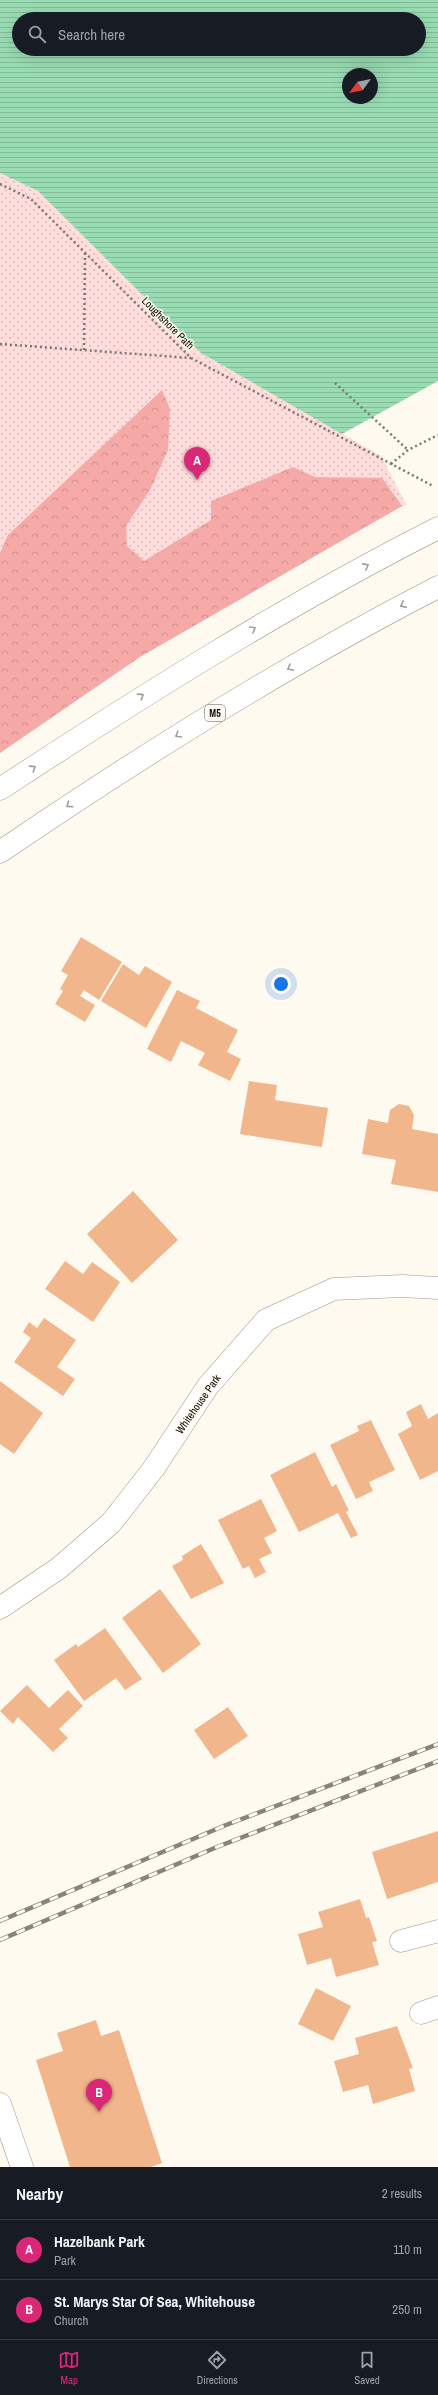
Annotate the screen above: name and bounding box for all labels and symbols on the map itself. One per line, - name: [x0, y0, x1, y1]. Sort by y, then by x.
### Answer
- north arrow: [342, 68, 378, 104]
- street label: Loughshore Path: [139, 294, 197, 352]
- pin: A: [184, 447, 210, 480]
- one-way arrow: [362, 563, 369, 570]
- one-way arrow: [400, 600, 408, 607]
- one-way arrow: [249, 627, 256, 634]
- one-way arrow: [287, 664, 294, 671]
- one-way arrow: [137, 694, 144, 701]
- road number: M5: [205, 705, 225, 721]
- one-way arrow: [175, 730, 182, 737]
- one-way arrow: [28, 765, 35, 772]
- one-way arrow: [66, 800, 73, 808]
- your location: [271, 974, 291, 994]
- street label: Whitehouse Park: [172, 1371, 224, 1436]
- pin: B: [86, 2079, 112, 2112]

